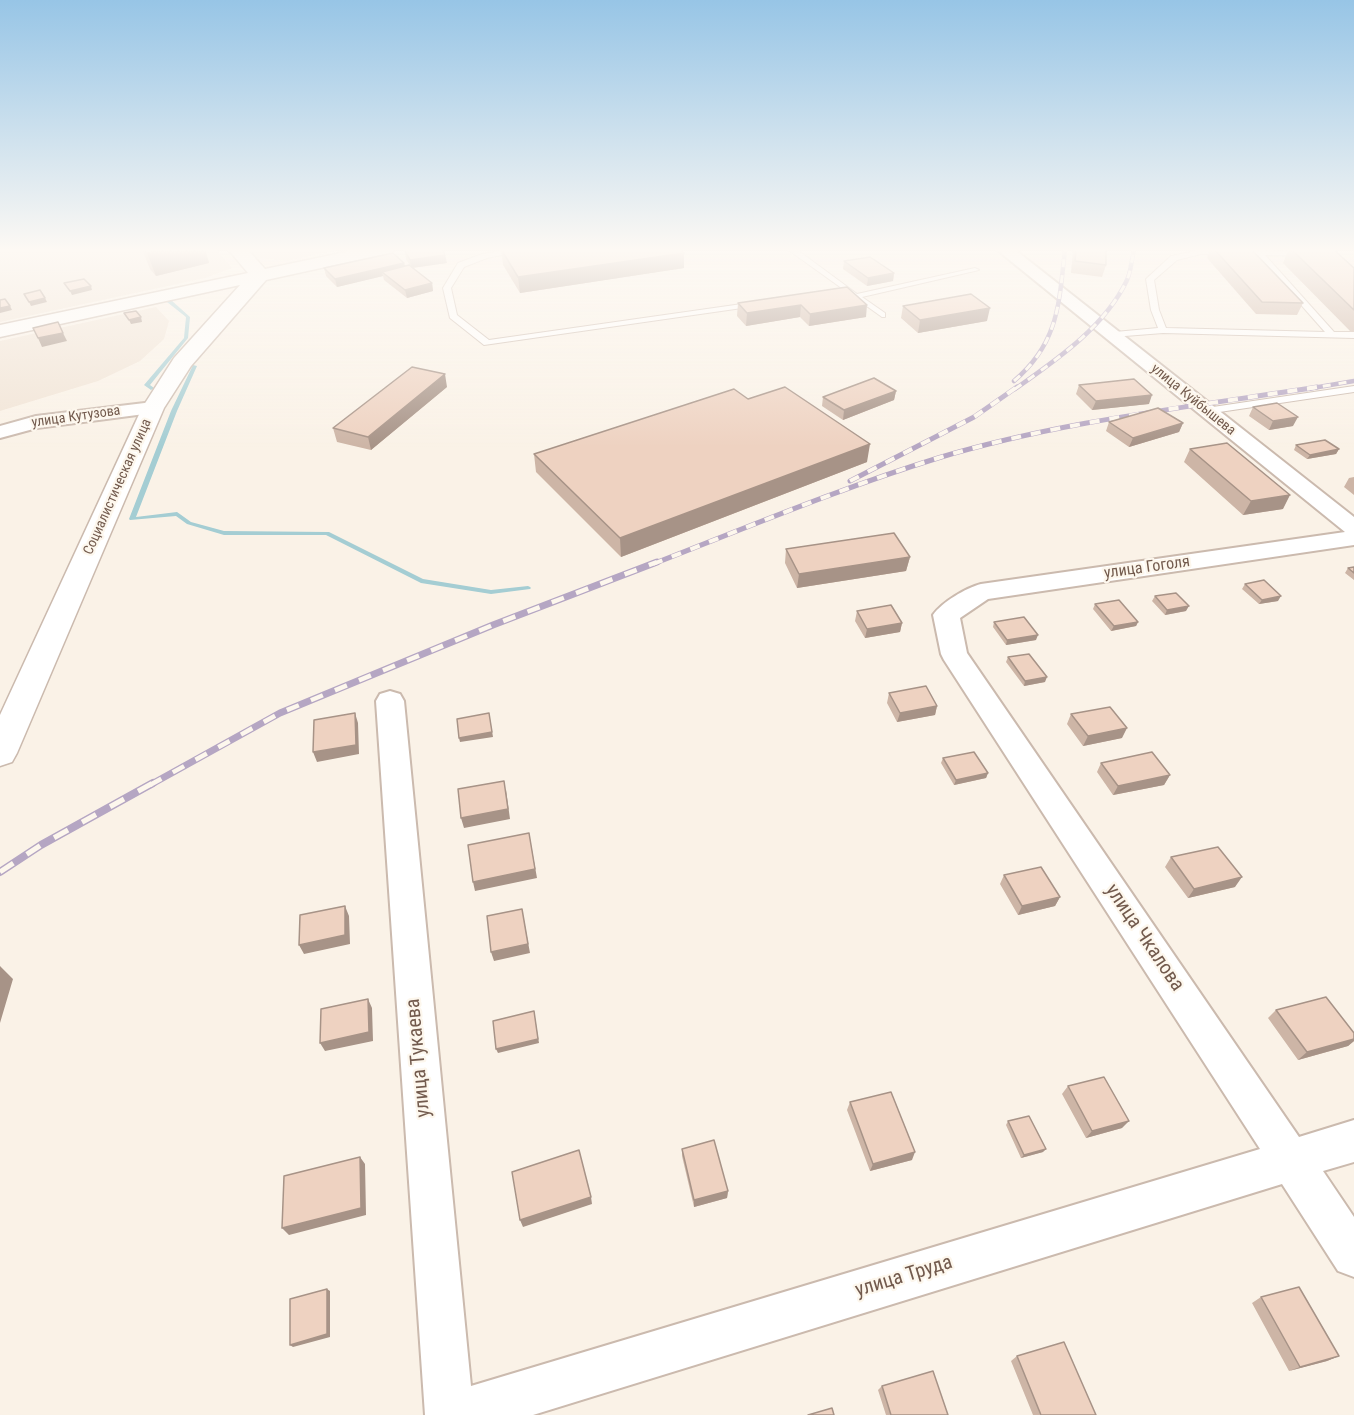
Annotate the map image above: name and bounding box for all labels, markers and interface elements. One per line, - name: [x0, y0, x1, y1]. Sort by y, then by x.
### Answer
- street label: улица Куйбышева: [1147, 361, 1239, 439]
- street label: улица Кутузова: [31, 402, 121, 432]
- street label: Социалистическая улица: [80, 416, 156, 558]
- street label: улица Гоголя: [1103, 552, 1191, 584]
- street label: улица Чкалова: [1099, 880, 1189, 996]
- street label: улица Тукаева: [402, 998, 436, 1118]
- street label: улица Труда: [853, 1251, 955, 1303]

